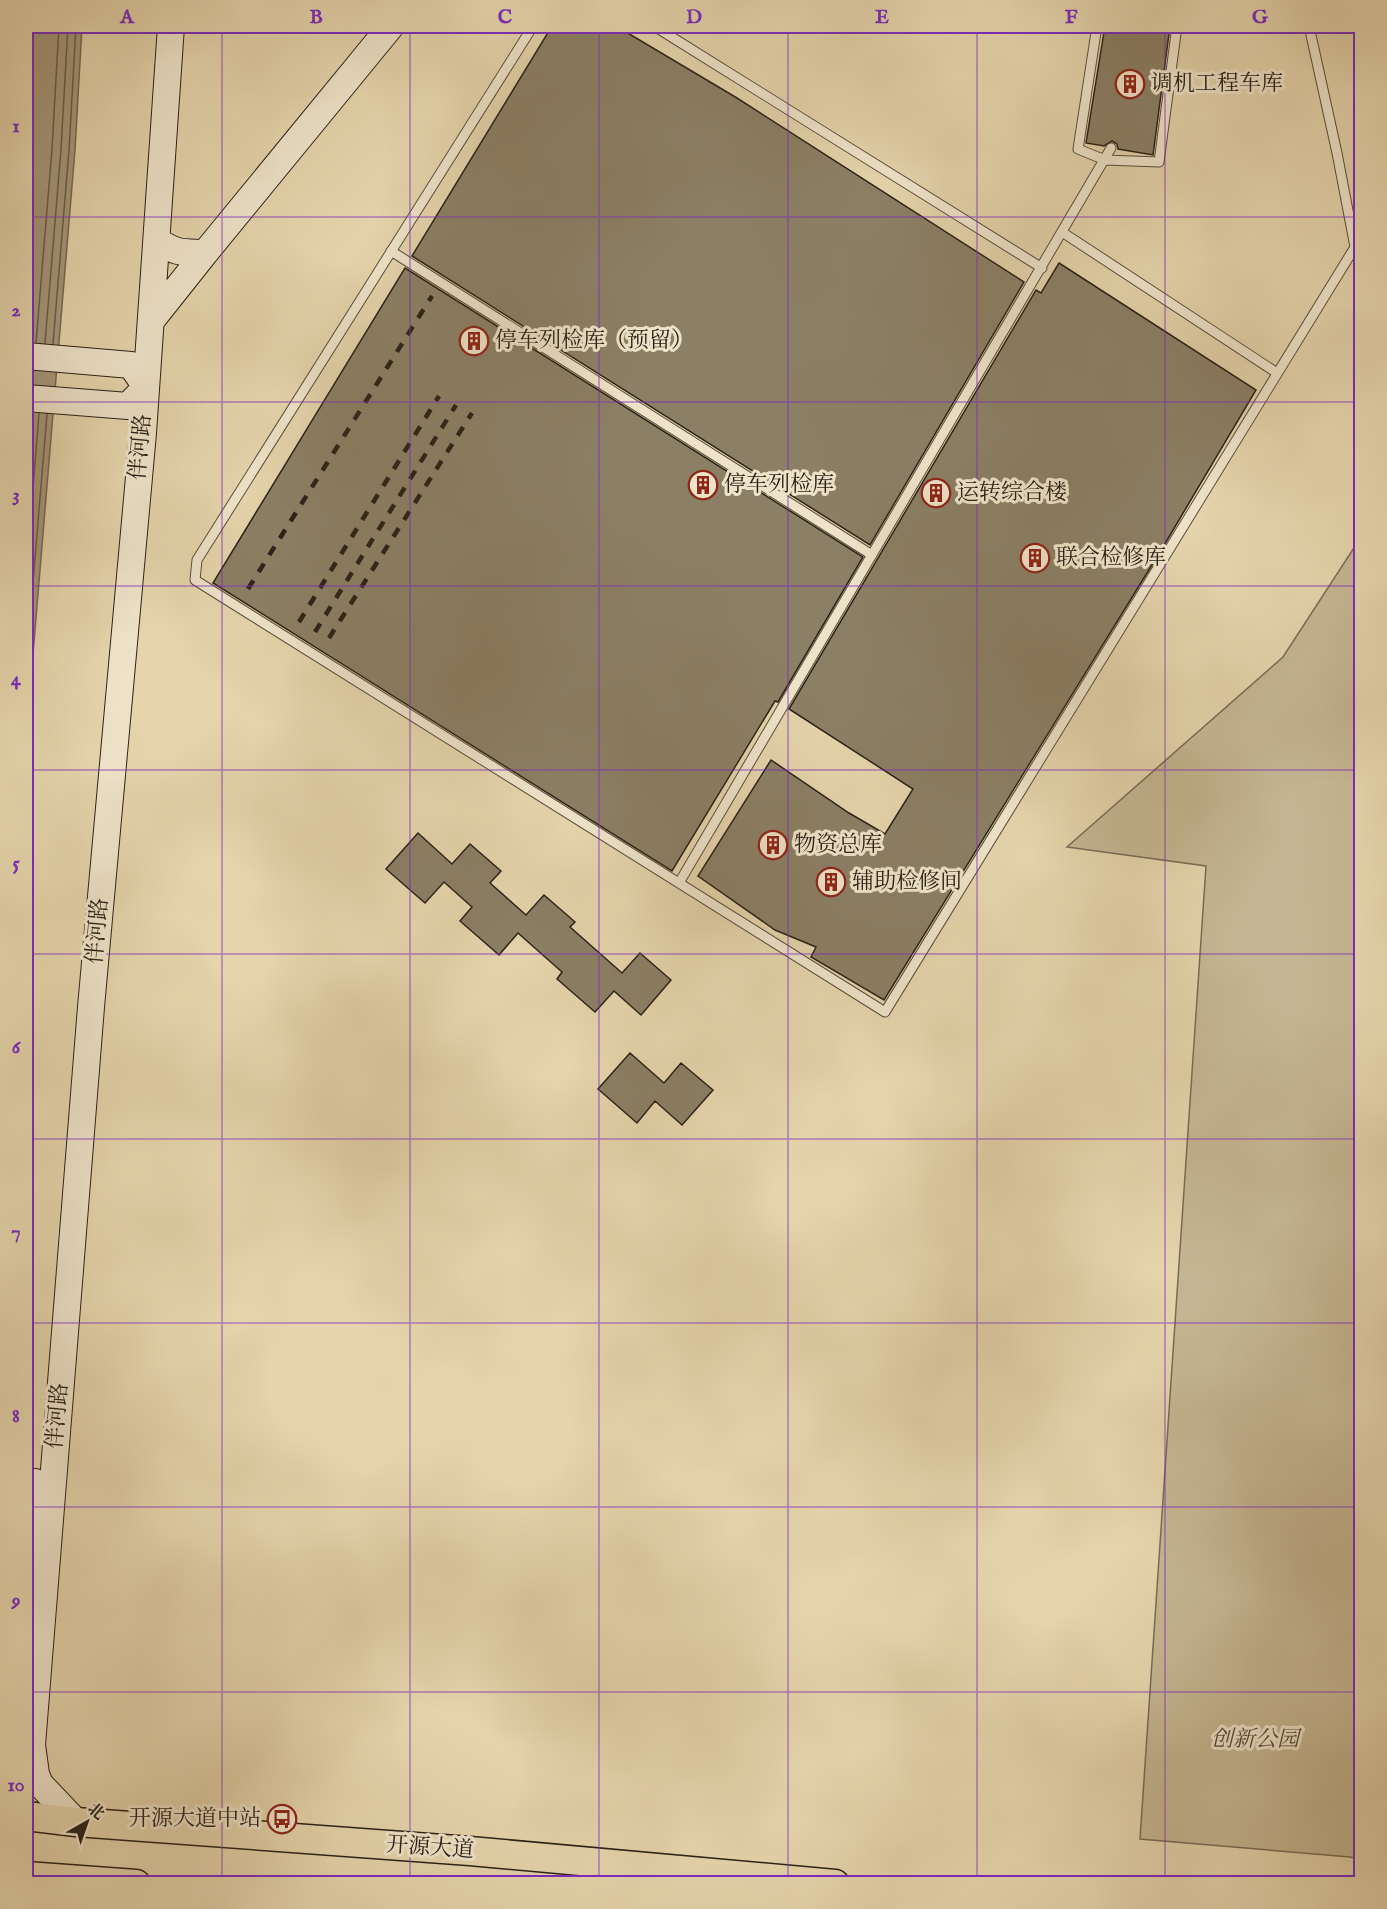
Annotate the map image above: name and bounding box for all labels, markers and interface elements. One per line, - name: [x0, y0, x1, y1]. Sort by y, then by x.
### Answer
- text: A: [119, 5, 135, 30]
- text: B: [309, 5, 323, 30]
- text: C: [498, 5, 512, 30]
- text: D: [686, 5, 702, 30]
- text: E: [875, 5, 889, 30]
- text: F: [1065, 5, 1078, 30]
- text: G: [1252, 5, 1269, 30]
- building icon: 调机工程车库: [1114, 68, 1146, 100]
- place label: 调机工程车库: [1151, 70, 1283, 98]
- text: 1: [12, 114, 20, 139]
- text: 2: [11, 298, 21, 323]
- building icon: 停车列检库（预留）: [458, 325, 490, 357]
- place label: 停车列检库（预留）: [495, 327, 693, 355]
- street label: 伴河路: [124, 413, 158, 481]
- building icon: 停车列检库: [687, 469, 719, 501]
- place label: 停车列检库: [724, 471, 834, 499]
- building icon: 运转综合楼: [920, 477, 952, 509]
- place label: 运转综合楼: [957, 479, 1067, 507]
- text: 3: [12, 483, 20, 508]
- building icon: 联合检修库: [1019, 542, 1051, 574]
- place label: 联合检修库: [1056, 544, 1166, 572]
- text: 4: [11, 667, 22, 692]
- building icon: 物资总库: [757, 829, 789, 861]
- place label: 物资总库: [794, 831, 882, 859]
- text: 5: [12, 851, 20, 876]
- building icon: 辅助检修间: [815, 866, 847, 898]
- place label: 辅助检修间: [852, 868, 962, 896]
- street label: 伴河路: [81, 897, 115, 965]
- text: 6: [12, 1035, 22, 1060]
- text: 7: [11, 1220, 21, 1245]
- street label: 伴河路: [41, 1382, 75, 1450]
- text: 8: [12, 1404, 20, 1429]
- text: 9: [11, 1588, 21, 1613]
- park label: 创新公园: [1211, 1726, 1302, 1754]
- text: 10: [7, 1773, 25, 1798]
- north arrow: [57, 1792, 117, 1852]
- text: 北: [83, 1799, 108, 1825]
- bus stop icon: 开源大道中站: [266, 1803, 298, 1835]
- place label: 开源大道中站: [129, 1805, 261, 1833]
- street label: 开源大道: [385, 1831, 475, 1865]

